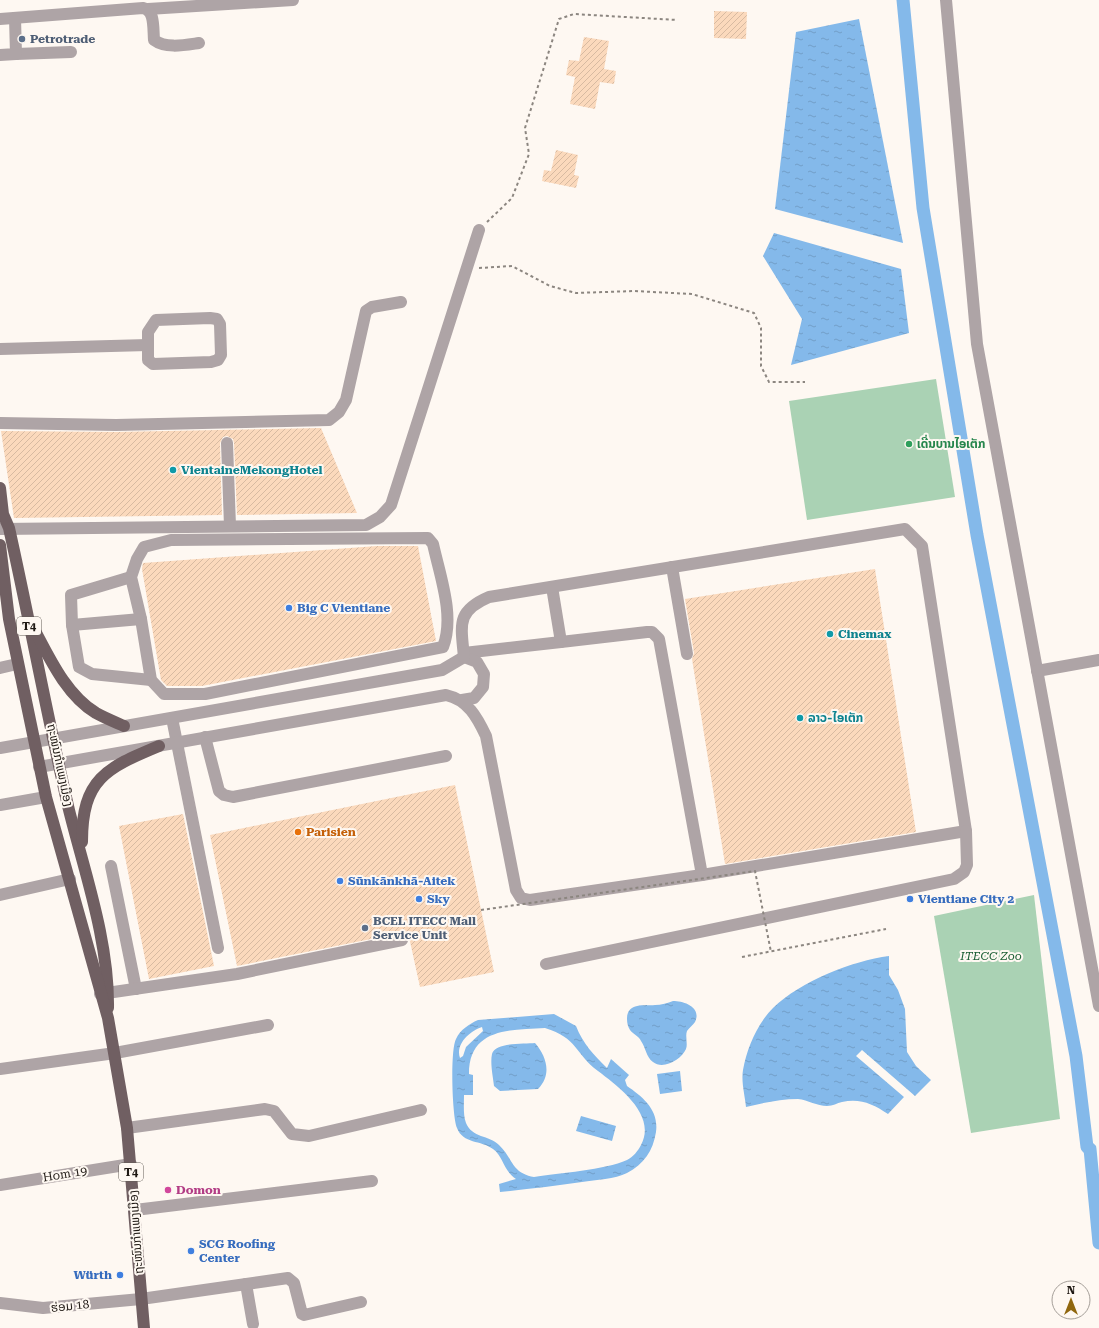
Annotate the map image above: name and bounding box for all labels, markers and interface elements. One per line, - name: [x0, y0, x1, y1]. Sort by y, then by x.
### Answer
- place label: Petrotrade: [30, 32, 95, 46]
- marker: Petrotrade: [17, 34, 27, 44]
- place label: ເດີ່ນບານໄອເຕັກ: [917, 434, 985, 451]
- marker: ເດີ່ນບານໄອເຕັກ: [904, 439, 914, 449]
- place label: VientaineMekongHotel: [181, 463, 323, 477]
- marker: VientaineMekongHotel: [168, 465, 178, 475]
- place label: Big C Vientiane: [297, 601, 390, 615]
- marker: Big C Vientiane: [284, 603, 294, 613]
- road number: T4: [17, 617, 41, 635]
- place label: Cinemax: [838, 627, 891, 641]
- marker: Cinemax: [825, 629, 835, 639]
- place label: ລາວ-ໄອເຕັກ: [808, 711, 863, 725]
- marker: ລາວ-ໄອເຕັກ: [795, 713, 805, 723]
- street label: ຖະໜົນກຳແພງເມືອງ: [44, 722, 76, 808]
- place label: Parisien: [306, 825, 356, 839]
- marker: Parisien: [293, 827, 303, 837]
- place label: Sūnkānkhā-Aitek: [348, 874, 456, 888]
- marker: Sūnkānkhā-Aitek: [335, 876, 345, 886]
- place label: Sky: [427, 892, 451, 906]
- place label: Vientiane City 2: [918, 892, 1015, 906]
- marker: Sky: [414, 894, 424, 904]
- marker: Vientiane City 2: [905, 894, 915, 904]
- place label: BCEL ITECC Mall Service Unit: [373, 914, 476, 942]
- marker: BCEL ITECC Mall Service Unit: [360, 923, 370, 933]
- park label: ITECC Zoo: [959, 949, 1022, 963]
- road number: T4: [119, 1163, 143, 1181]
- street label: Hom 19: [42, 1164, 88, 1184]
- place label: Domon: [176, 1183, 221, 1197]
- marker: Domon: [163, 1185, 173, 1195]
- street label: ຖະໜົນກຳແພງເມືອງ: [126, 1190, 146, 1274]
- place label: SCG Roofing Center: [199, 1237, 276, 1265]
- marker: SCG Roofing Center: [186, 1246, 196, 1256]
- place label: Würth: [74, 1268, 112, 1282]
- marker: Würth: [115, 1270, 125, 1280]
- north arrow: [1051, 1280, 1091, 1320]
- text: N: [1067, 1284, 1076, 1297]
- street label: ຮ່ອມ 18: [50, 1297, 90, 1315]

